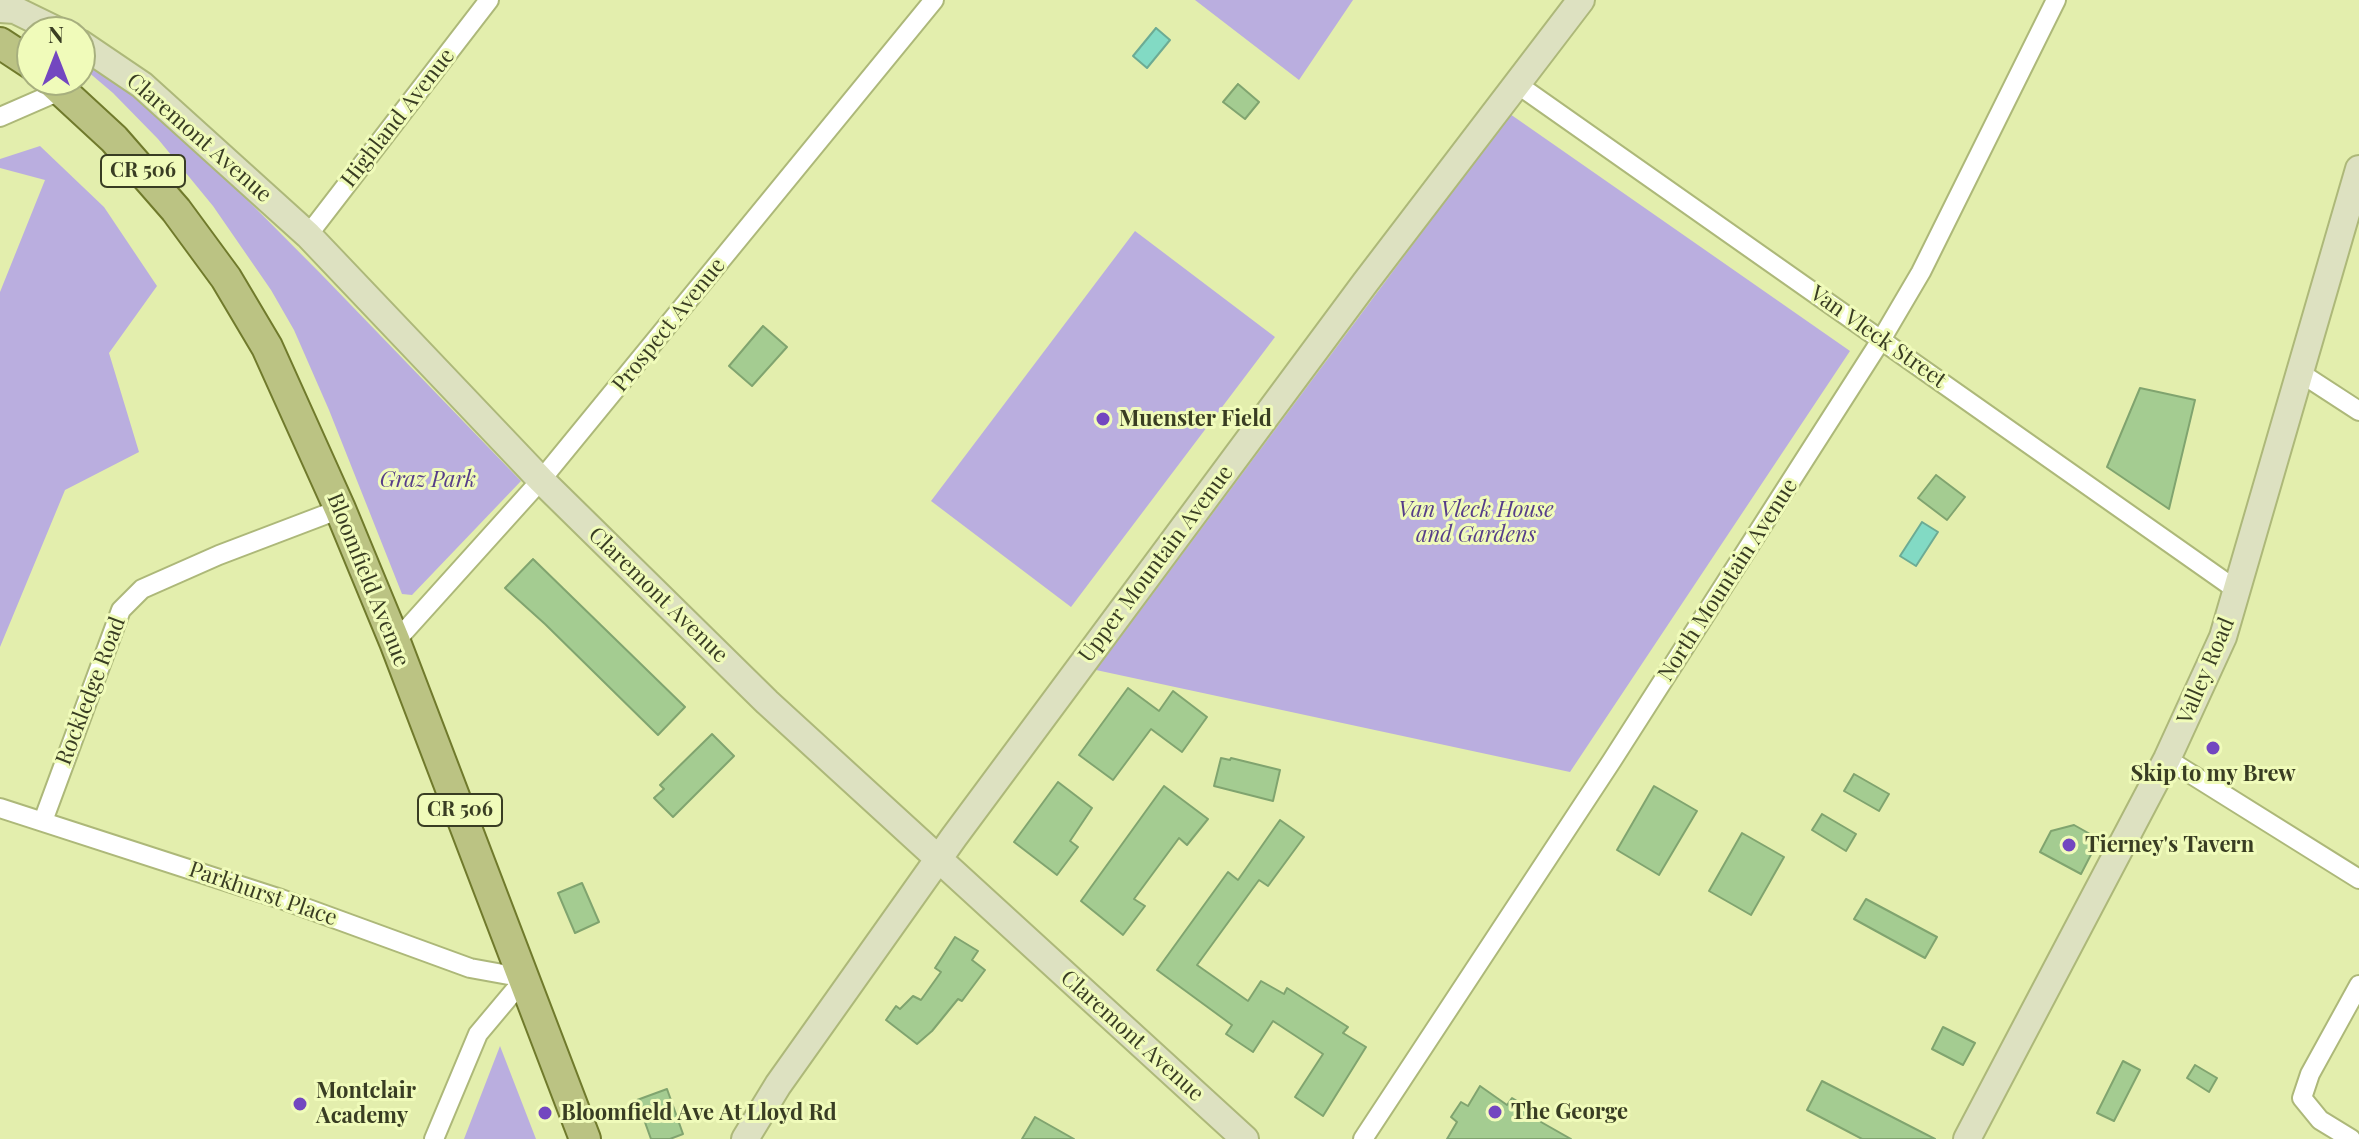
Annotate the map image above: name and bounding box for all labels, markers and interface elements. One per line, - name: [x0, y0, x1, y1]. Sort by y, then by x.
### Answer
- north arrow: [16, 16, 96, 96]
- text: N: [48, 19, 64, 49]
- street label: Highland Avenue: [336, 43, 460, 193]
- street label: Claremont Avenue: [121, 68, 277, 208]
- road number: CR 506: [101, 155, 185, 187]
- street label: Prospect Avenue: [607, 253, 731, 397]
- street label: Van Vleck Street: [1805, 280, 1951, 394]
- place label: Muenster Field: [1119, 406, 1272, 432]
- marker: Muenster Field: [1094, 410, 1112, 428]
- street label: Upper Mountain Avenue: [1073, 460, 1239, 668]
- park label: Graz Park: [380, 467, 476, 493]
- street label: North Mountain Avenue: [1653, 474, 1803, 686]
- street label: Bloomfield Avenue: [321, 489, 415, 671]
- park label: Van Vleck House and Gardens: [1398, 497, 1554, 548]
- street label: Claremont Avenue: [583, 522, 733, 668]
- street label: Rockledge Road: [51, 613, 131, 769]
- street label: Valley Road: [2172, 614, 2240, 728]
- marker: Skip to my Brew: [2204, 739, 2222, 757]
- place label: Skip to my Brew: [2130, 761, 2296, 787]
- road number: CR 506: [418, 794, 502, 826]
- place label: Tierney's Tavern: [2085, 832, 2254, 858]
- marker: Tierney's Tavern: [2060, 836, 2078, 854]
- street label: Parkhurst Place: [186, 856, 340, 932]
- street label: Claremont Avenue: [1055, 965, 1209, 1107]
- place label: Montclair Academy: [316, 1078, 416, 1130]
- marker: Montclair Academy: [291, 1095, 309, 1113]
- place label: The George: [1511, 1099, 1628, 1125]
- place label: Bloomfield Ave At Lloyd Rd: [561, 1100, 837, 1126]
- marker: The George: [1486, 1103, 1504, 1121]
- marker: Bloomfield Ave At Lloyd Rd: [536, 1104, 554, 1122]

